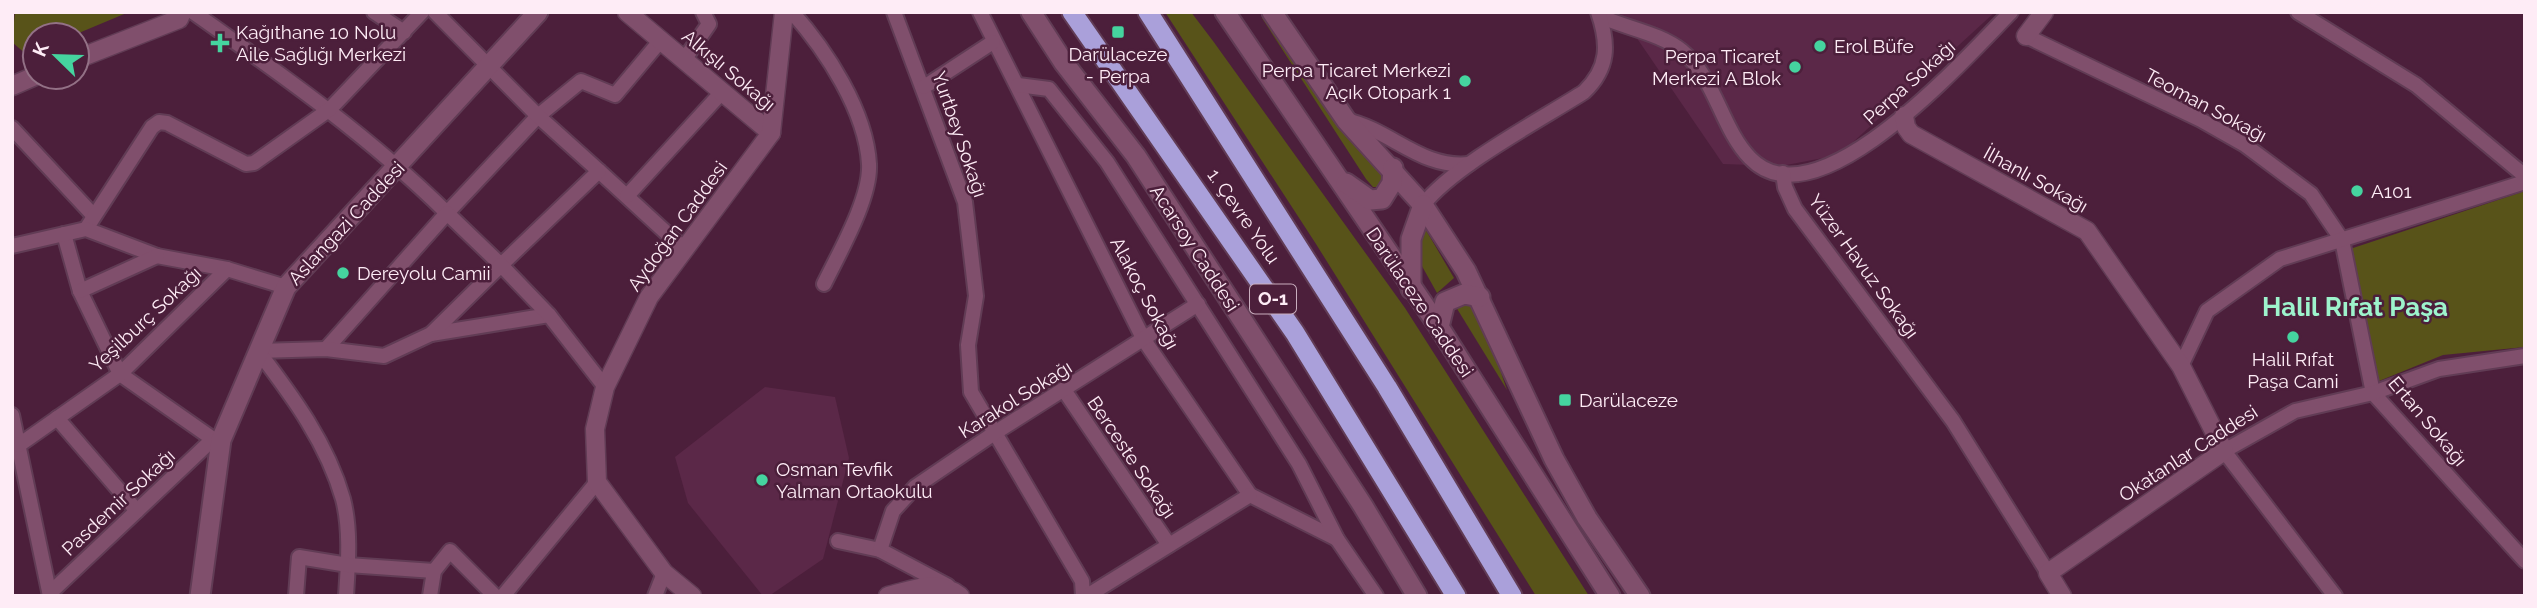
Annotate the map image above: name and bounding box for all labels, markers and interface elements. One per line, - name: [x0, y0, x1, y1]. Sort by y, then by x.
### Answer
- north arrow: [21, 21, 91, 91]
- place label: Kağıthane 10 Nolu Aile Sağlığı Merkezi: [236, 21, 406, 65]
- marker: Darülaceze - Perpa: [1110, 24, 1126, 40]
- street label: Alkışlı Sokağı: [678, 25, 780, 115]
- marker: Kağıthane 10 Nolu Aile Sağlığı Merkezi: [210, 33, 230, 53]
- place label: Erol Büfe: [1834, 35, 1914, 57]
- street label: Perpa Sokağı: [1859, 35, 1959, 129]
- marker: Erol Büfe: [1812, 38, 1828, 54]
- text: K: [28, 39, 53, 60]
- place label: Darülaceze - Perpa: [1069, 43, 1168, 87]
- place label: Perpa Ticaret Merkezi A Blok: [1652, 45, 1782, 89]
- place label: Perpa Ticaret Merkezi Açık Otopark 1: [1262, 59, 1451, 103]
- marker: Perpa Ticaret Merkezi A Blok: [1787, 59, 1803, 75]
- street label: Teoman Sokağı: [2141, 64, 2271, 146]
- street label: Yurtbey Sokağı: [928, 68, 992, 200]
- marker: Perpa Ticaret Merkezi Açık Otopark 1: [1457, 73, 1473, 89]
- street label: İlhanlı Sokağı: [1980, 141, 2092, 217]
- street label: Aslangazi Caddesi: [283, 157, 409, 289]
- street label: Aydoğan Caddesi: [623, 157, 731, 295]
- street label: 1. Çevre Yolu: [1203, 164, 1285, 268]
- place label: A101: [2371, 180, 2412, 202]
- street label: Acarsoy Caddesi: [1146, 181, 1244, 315]
- marker: A101: [2349, 183, 2365, 199]
- street label: Yüzer Havuz Sokağı: [1804, 190, 1924, 342]
- street label: Darülaceze Caddesi: [1362, 223, 1478, 381]
- street label: Alakoç Sokağı: [1106, 233, 1184, 353]
- street label: Yeşilburç Sokağı: [85, 262, 205, 376]
- place label: Dereyolu Camii: [357, 262, 491, 284]
- marker: Dereyolu Camii: [335, 265, 351, 281]
- road number: O-1: [1250, 284, 1296, 314]
- district label: Halil Rıfat Paşa: [2262, 292, 2448, 322]
- marker: Halil Rıfat Paşa Cami: [2285, 329, 2301, 345]
- place label: Halil Rıfat Paşa Cami: [2247, 348, 2339, 392]
- street label: Karakol Sokağı: [954, 355, 1076, 443]
- street label: Ertan Sokağı: [2384, 372, 2472, 470]
- place label: Darülaceze: [1579, 389, 1678, 411]
- street label: Berceste Sokağı: [1083, 392, 1181, 522]
- marker: Darülaceze: [1557, 392, 1573, 408]
- street label: Okatanlar Caddesi: [2115, 400, 2261, 506]
- street label: Pasdemir Sokağı: [57, 444, 179, 560]
- place label: Osman Tevfik Yalman Ortaokulu: [776, 458, 933, 502]
- marker: Osman Tevfik Yalman Ortaokulu: [754, 472, 770, 488]

